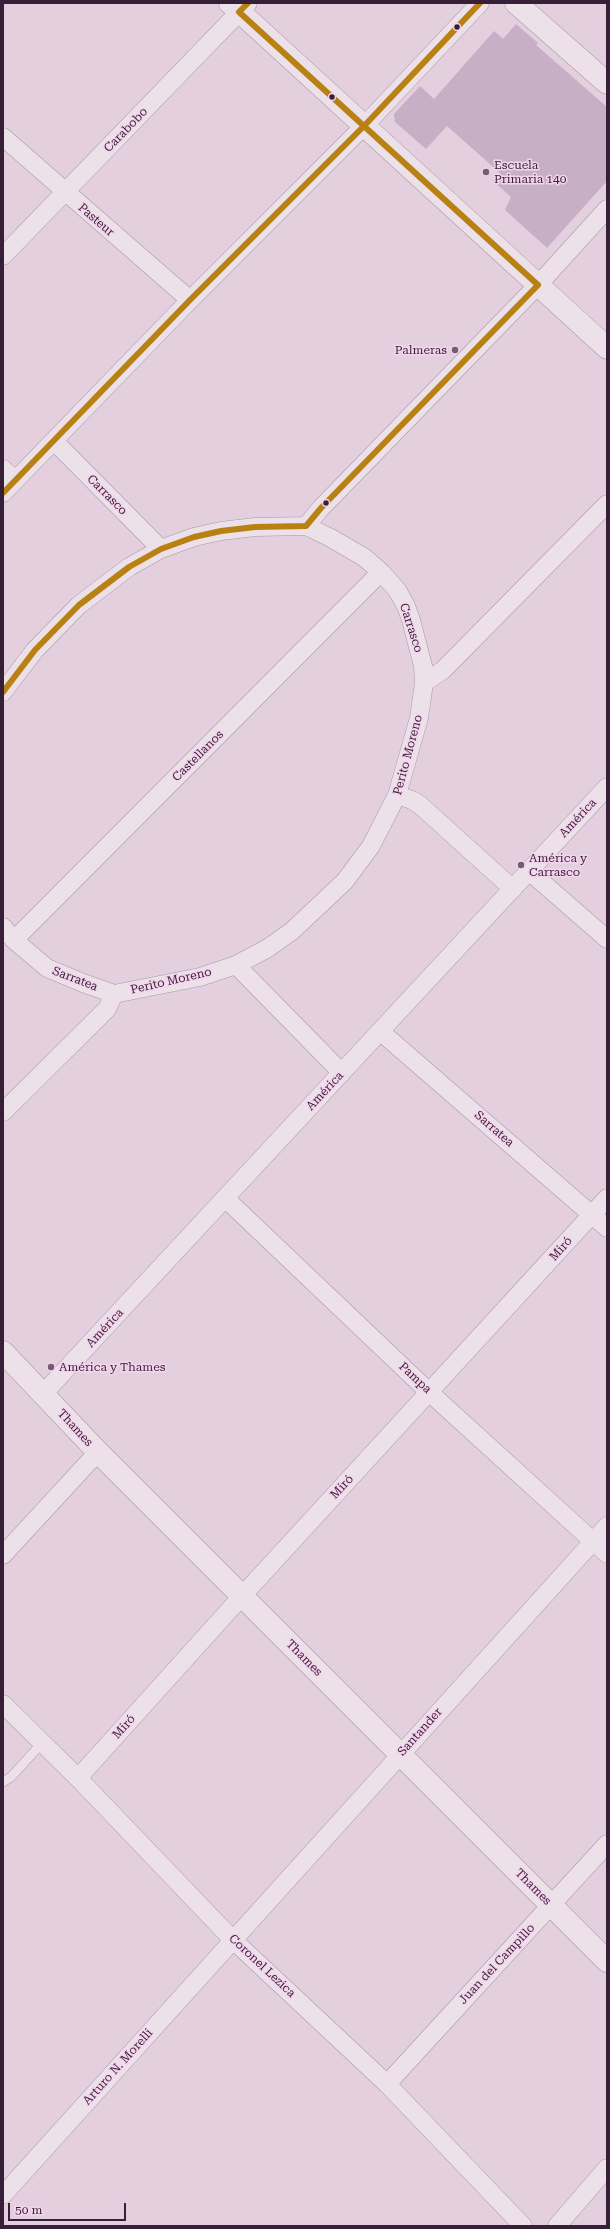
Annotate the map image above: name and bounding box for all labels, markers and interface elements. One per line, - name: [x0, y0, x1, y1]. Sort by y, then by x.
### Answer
- unlabelled marker: [452, 22, 462, 32]
- unlabelled marker: [327, 92, 337, 102]
- street label: Carabobo: [101, 105, 151, 155]
- place label: Escuela Primaria 140: [494, 158, 566, 186]
- marker: Escuela Primaria 140: [481, 167, 491, 177]
- street label: Pasteur: [75, 200, 117, 240]
- place label: Palmeras: [395, 343, 447, 357]
- marker: Palmeras: [450, 345, 460, 355]
- street label: Carrasco: [84, 472, 130, 518]
- unlabelled marker: [321, 498, 331, 508]
- street label: Carrasco: [396, 601, 426, 655]
- street label: Perito Moreno: [390, 713, 426, 797]
- street label: Castellanos: [169, 727, 227, 785]
- street label: América: [556, 796, 600, 840]
- place label: América y Carrasco: [529, 851, 587, 879]
- marker: América y Carrasco: [516, 860, 526, 870]
- street label: Sarratea: [50, 964, 100, 994]
- street label: Perito Moreno: [129, 965, 213, 997]
- street label: América: [303, 1069, 347, 1113]
- street label: Sarratea: [471, 1108, 517, 1150]
- street label: Miró: [546, 1234, 576, 1264]
- street label: América: [83, 1306, 127, 1350]
- street label: Pampa: [396, 1359, 434, 1397]
- place label: América y Thames: [59, 1360, 166, 1374]
- marker: América y Thames: [46, 1362, 56, 1372]
- street label: Thames: [54, 1406, 96, 1450]
- street label: Miró: [327, 1472, 357, 1502]
- street label: Thames: [283, 1637, 325, 1679]
- street label: Santander: [395, 1705, 445, 1759]
- street label: Miró: [109, 1712, 139, 1742]
- street label: Thames: [512, 1866, 554, 1908]
- street label: Juan del Campillo: [456, 1921, 538, 2007]
- street label: Coronel Lezica: [226, 1931, 298, 2001]
- street label: Arturo N. Morelli: [80, 2026, 156, 2108]
- scale bar: [10, 2195, 128, 2221]
- text: 50 m: [15, 2203, 42, 2217]

